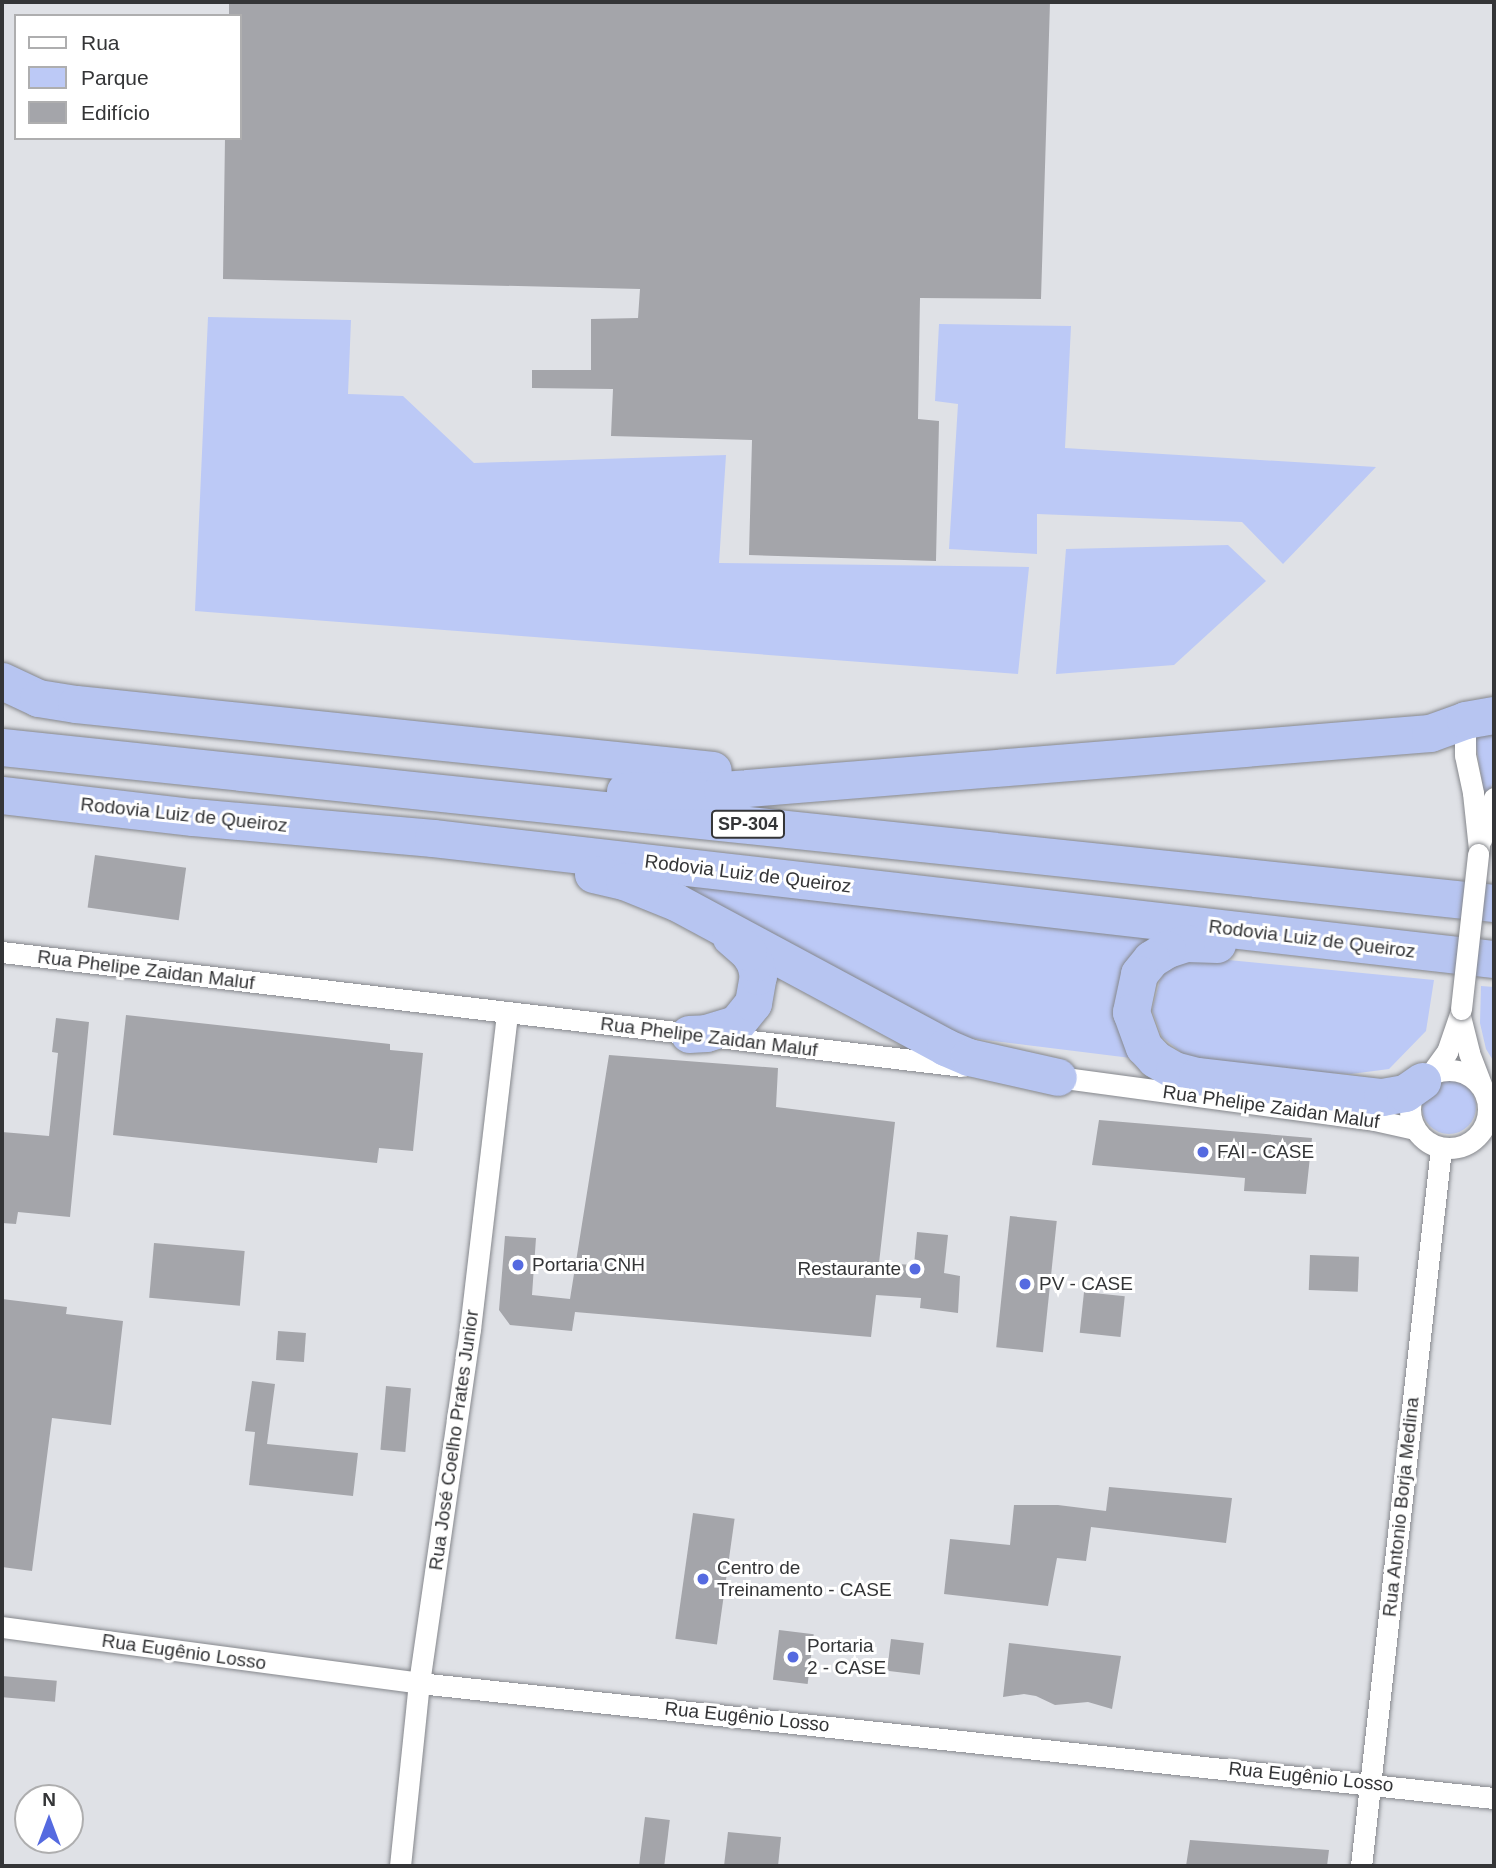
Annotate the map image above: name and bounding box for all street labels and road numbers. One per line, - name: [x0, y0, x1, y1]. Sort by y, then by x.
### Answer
- street label: Rodovia Luiz de Queiroz: [79, 793, 289, 837]
- road number: SP-304: [710, 810, 786, 838]
- street label: Rodovia Luiz de Queiroz: [643, 850, 853, 898]
- street label: Rodovia Luiz de Queiroz: [1207, 915, 1417, 963]
- street label: Rua Phelipe Zaidan Maluf: [36, 945, 256, 995]
- street label: Rua Phelipe Zaidan Maluf: [599, 1012, 819, 1062]
- street label: Rua Phelipe Zaidan Maluf: [1161, 1080, 1381, 1134]
- street label: Rua José Coelho Prates Junior: [424, 1308, 484, 1572]
- street label: Rua Antonio Borja Medina: [1378, 1396, 1424, 1618]
- street label: Rua Eugênio Losso: [100, 1629, 268, 1675]
- street label: Rua Eugênio Losso: [663, 1697, 831, 1737]
- street label: Rua Eugênio Losso: [1227, 1757, 1395, 1797]

